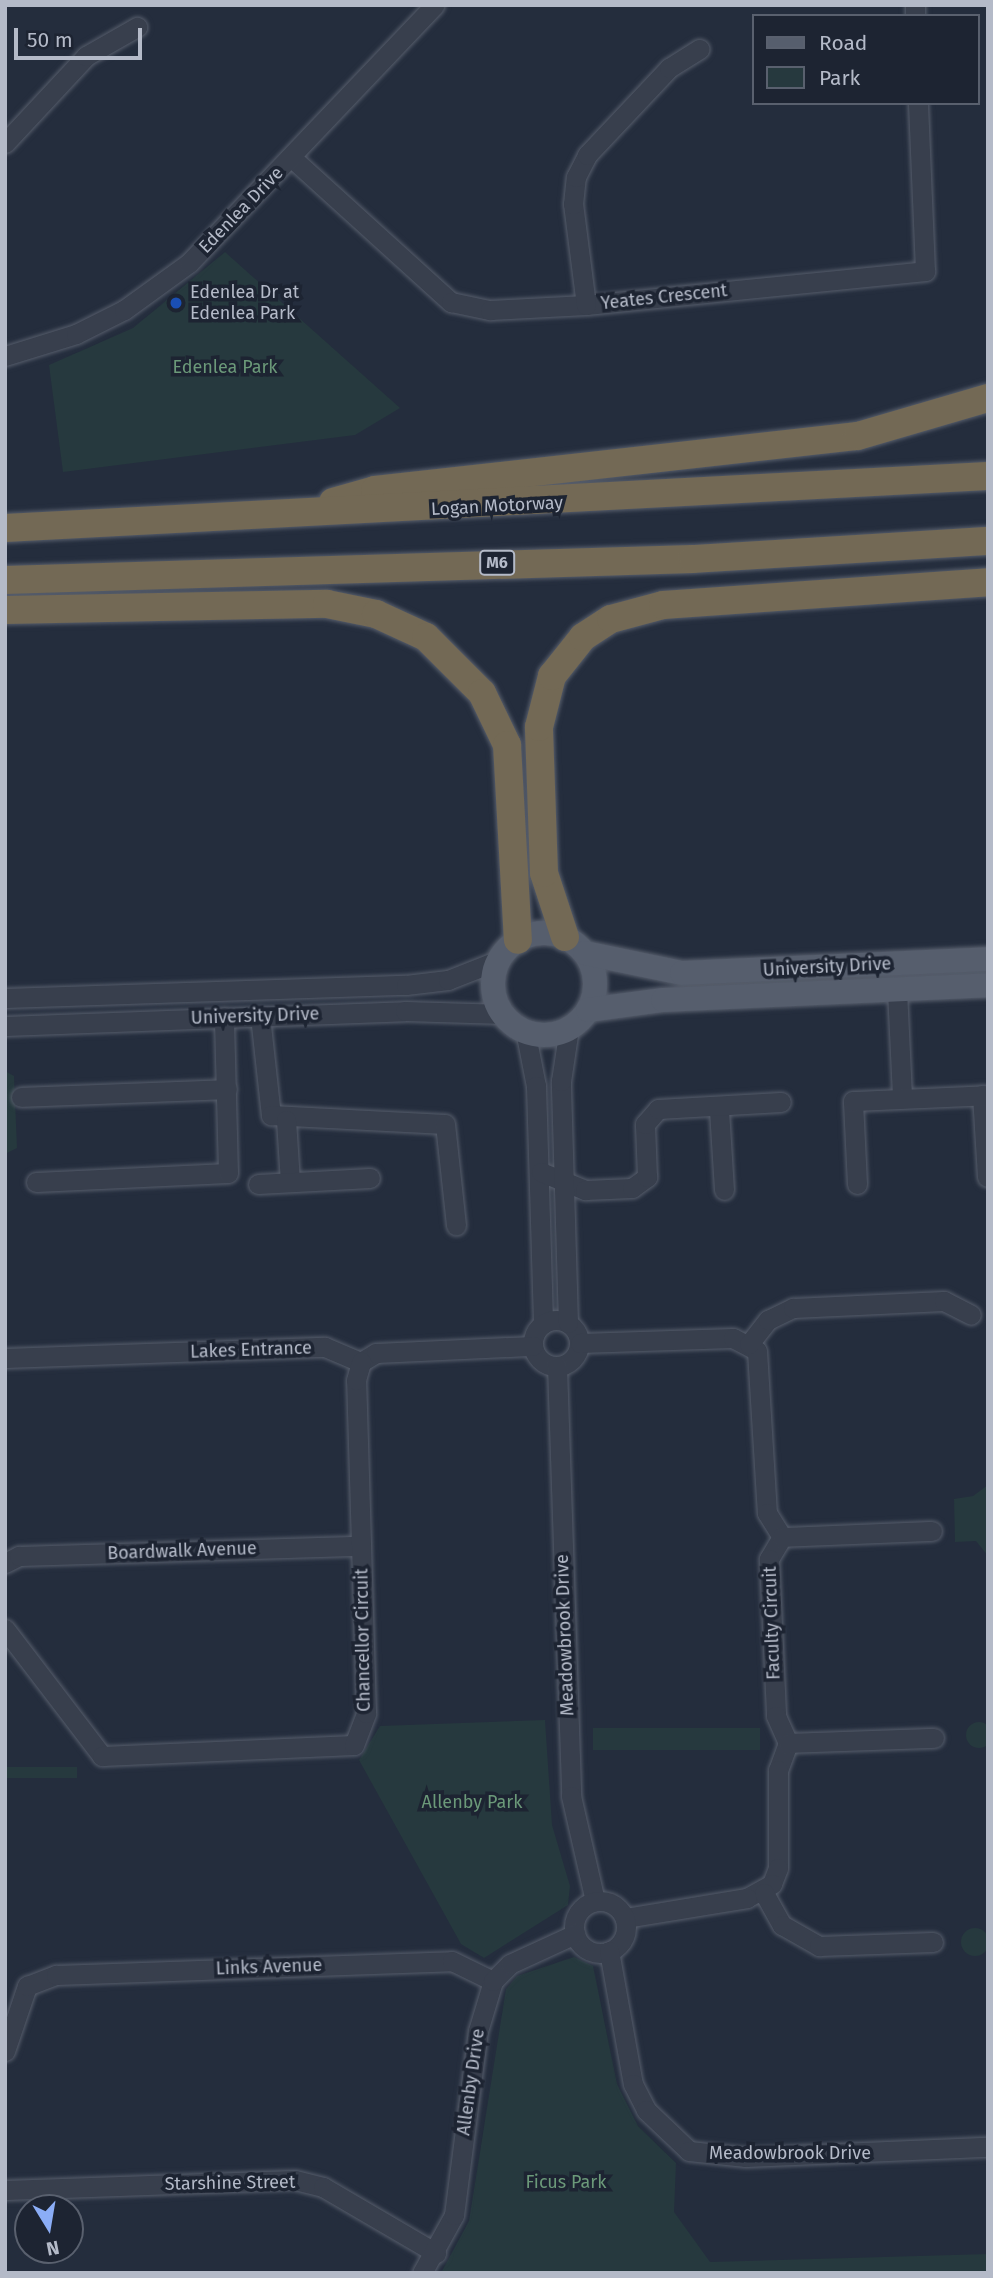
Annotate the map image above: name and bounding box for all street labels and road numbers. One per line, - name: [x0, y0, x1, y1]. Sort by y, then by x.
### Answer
- street label: Edenlea Drive: [194, 162, 288, 258]
- street label: Yeates Crescent: [600, 280, 728, 314]
- street label: Logan Motorway: [430, 492, 564, 520]
- road number: M6: [478, 550, 516, 576]
- street label: University Drive: [762, 953, 892, 981]
- street label: University Drive: [190, 1003, 320, 1029]
- street label: Lakes Entrance: [190, 1337, 312, 1363]
- street label: Boardwalk Avenue: [107, 1538, 257, 1564]
- street label: Meadowbrook Drive: [551, 1554, 579, 1716]
- street label: Faculty Circuit: [759, 1566, 785, 1680]
- street label: Chancellor Circuit: [351, 1568, 375, 1712]
- street label: Links Avenue: [215, 1954, 323, 1980]
- street label: Allenby Drive: [453, 2027, 489, 2137]
- street label: Meadowbrook Drive: [709, 2142, 871, 2164]
- street label: Starshine Street: [164, 2171, 296, 2195]

